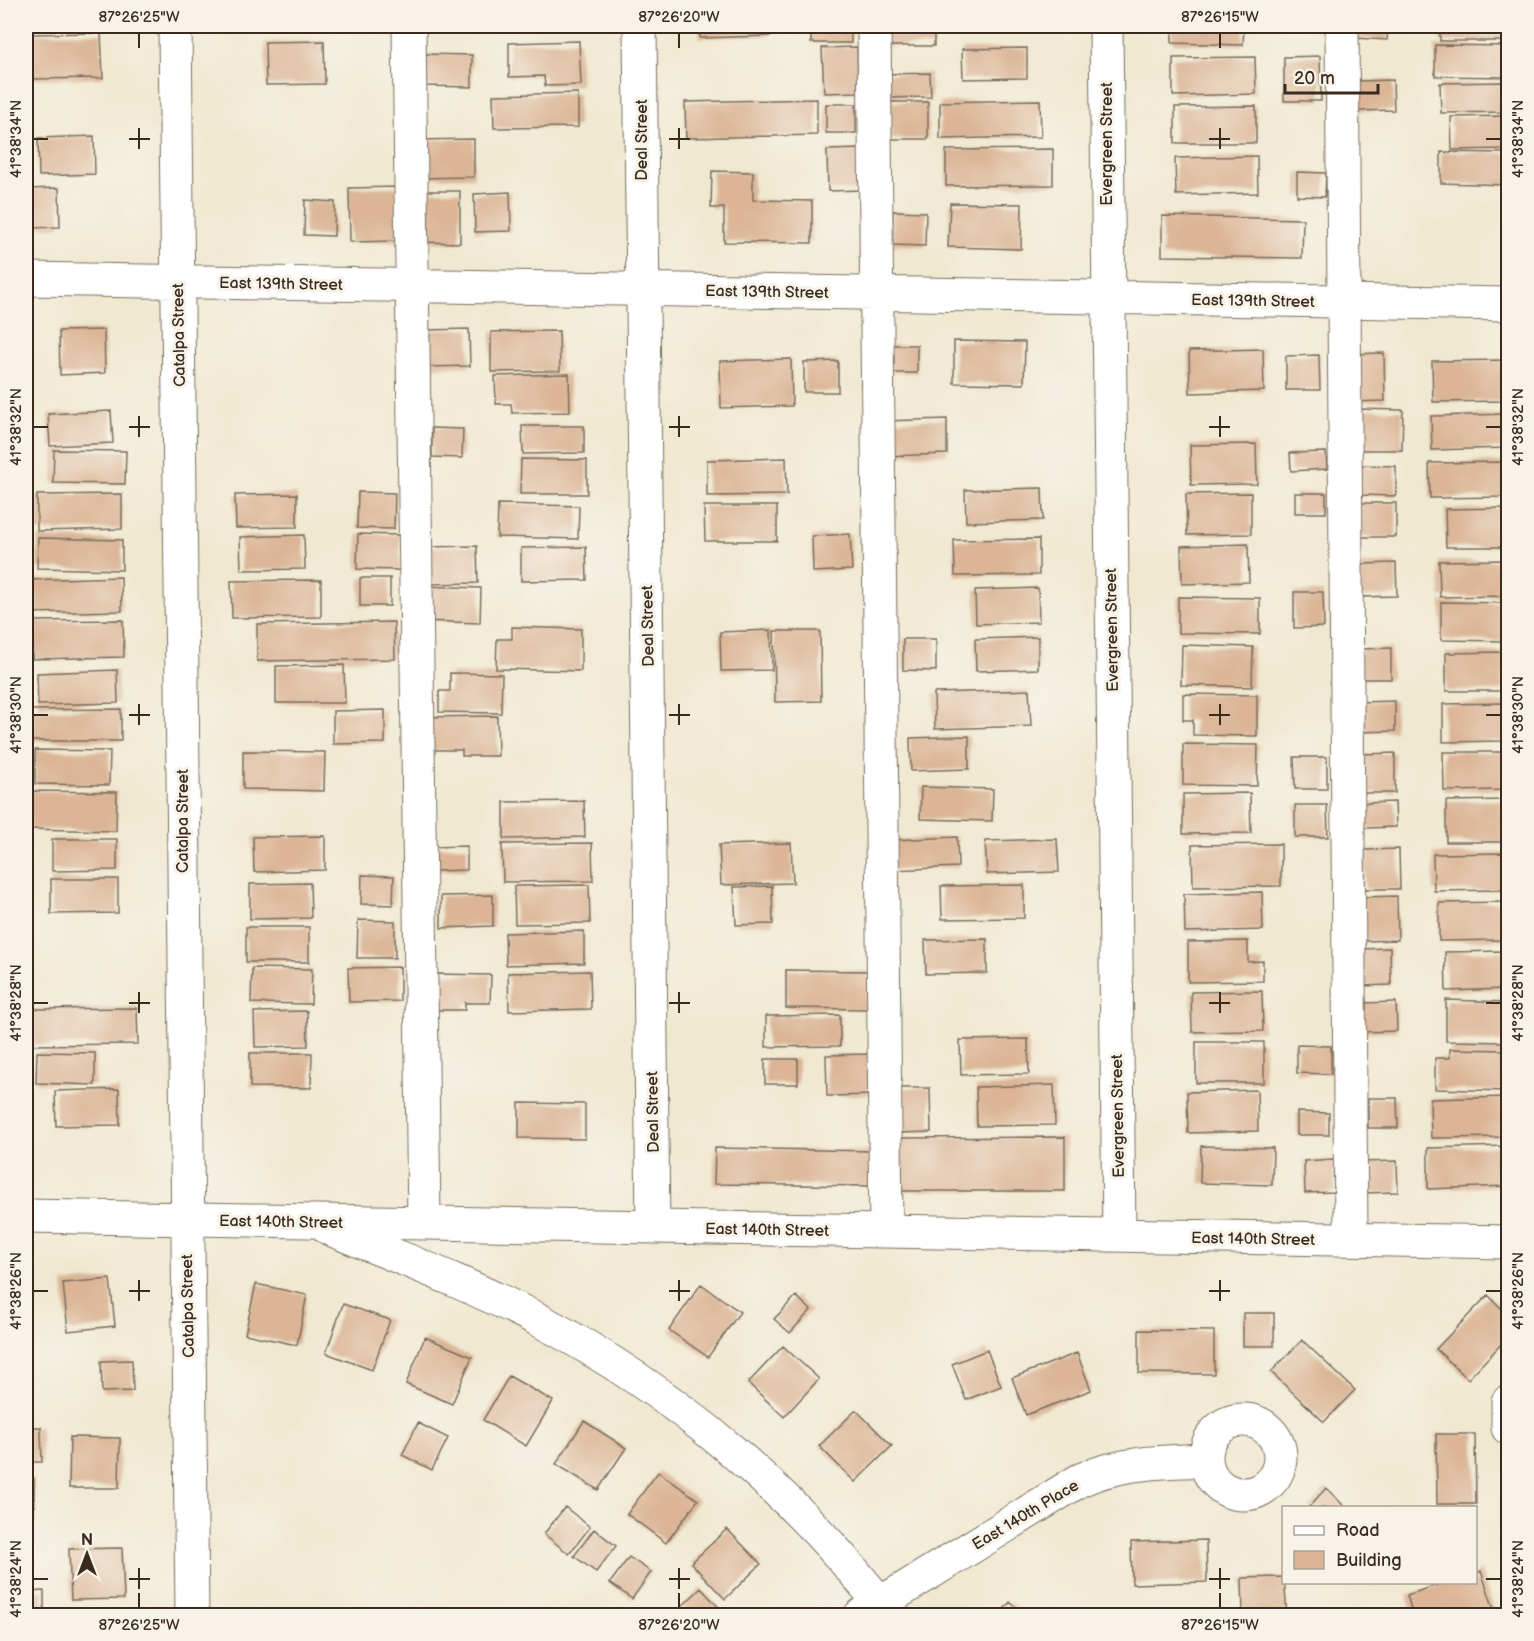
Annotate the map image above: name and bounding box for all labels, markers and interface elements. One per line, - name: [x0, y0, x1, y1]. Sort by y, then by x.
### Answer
- text: 87°26'25"W: [98, 8, 180, 27]
- text: 87°26'20"W: [638, 8, 720, 27]
- text: 87°26'15"W: [1181, 8, 1259, 27]
- scale bar: [1285, 57, 1378, 95]
- text: 20 m: [1294, 68, 1335, 89]
- street label: Evergreen Street: [1098, 82, 1117, 206]
- street label: Deal Street: [633, 99, 652, 181]
- text: 41°38'34"N: [7, 100, 26, 178]
- text: 41°38'34"N: [1509, 100, 1528, 178]
- street label: East 139th Street: [219, 274, 343, 295]
- street label: East 139th Street: [705, 282, 829, 303]
- street label: Catalpa Street: [169, 283, 190, 387]
- street label: East 139th Street: [1191, 291, 1315, 312]
- text: 41°38'32"N: [7, 388, 26, 466]
- text: 41°38'32"N: [1509, 388, 1528, 466]
- street label: Evergreen Street: [1102, 568, 1123, 692]
- street label: Deal Street: [638, 585, 659, 667]
- text: 41°38'30"N: [7, 676, 26, 754]
- text: 41°38'30"N: [1509, 676, 1528, 754]
- street label: Catalpa Street: [174, 769, 193, 873]
- text: 41°38'28"N: [7, 964, 26, 1042]
- text: 41°38'28"N: [1509, 964, 1528, 1042]
- street label: Evergreen Street: [1108, 1054, 1129, 1178]
- street label: Deal Street: [643, 1071, 664, 1153]
- street label: East 140th Street: [219, 1212, 343, 1233]
- street label: East 140th Street: [705, 1220, 829, 1241]
- street label: East 140th Street: [1191, 1229, 1315, 1250]
- text: 41°38'26"N: [7, 1252, 26, 1330]
- text: 41°38'26"N: [1509, 1252, 1528, 1330]
- street label: Catalpa Street: [178, 1254, 199, 1358]
- street label: East 140th Place: [969, 1476, 1083, 1555]
- legend: [1282, 1506, 1477, 1584]
- text: Road: [1336, 1520, 1380, 1541]
- north arrow: [57, 1524, 117, 1584]
- text: N: [81, 1531, 93, 1550]
- text: 41°38'24"N: [7, 1540, 26, 1618]
- text: 41°38'24"N: [1509, 1540, 1528, 1618]
- text: Building: [1336, 1550, 1402, 1571]
- text: 87°26'25"W: [98, 1616, 180, 1635]
- text: 87°26'20"W: [638, 1616, 720, 1635]
- text: 87°26'15"W: [1181, 1616, 1259, 1635]

